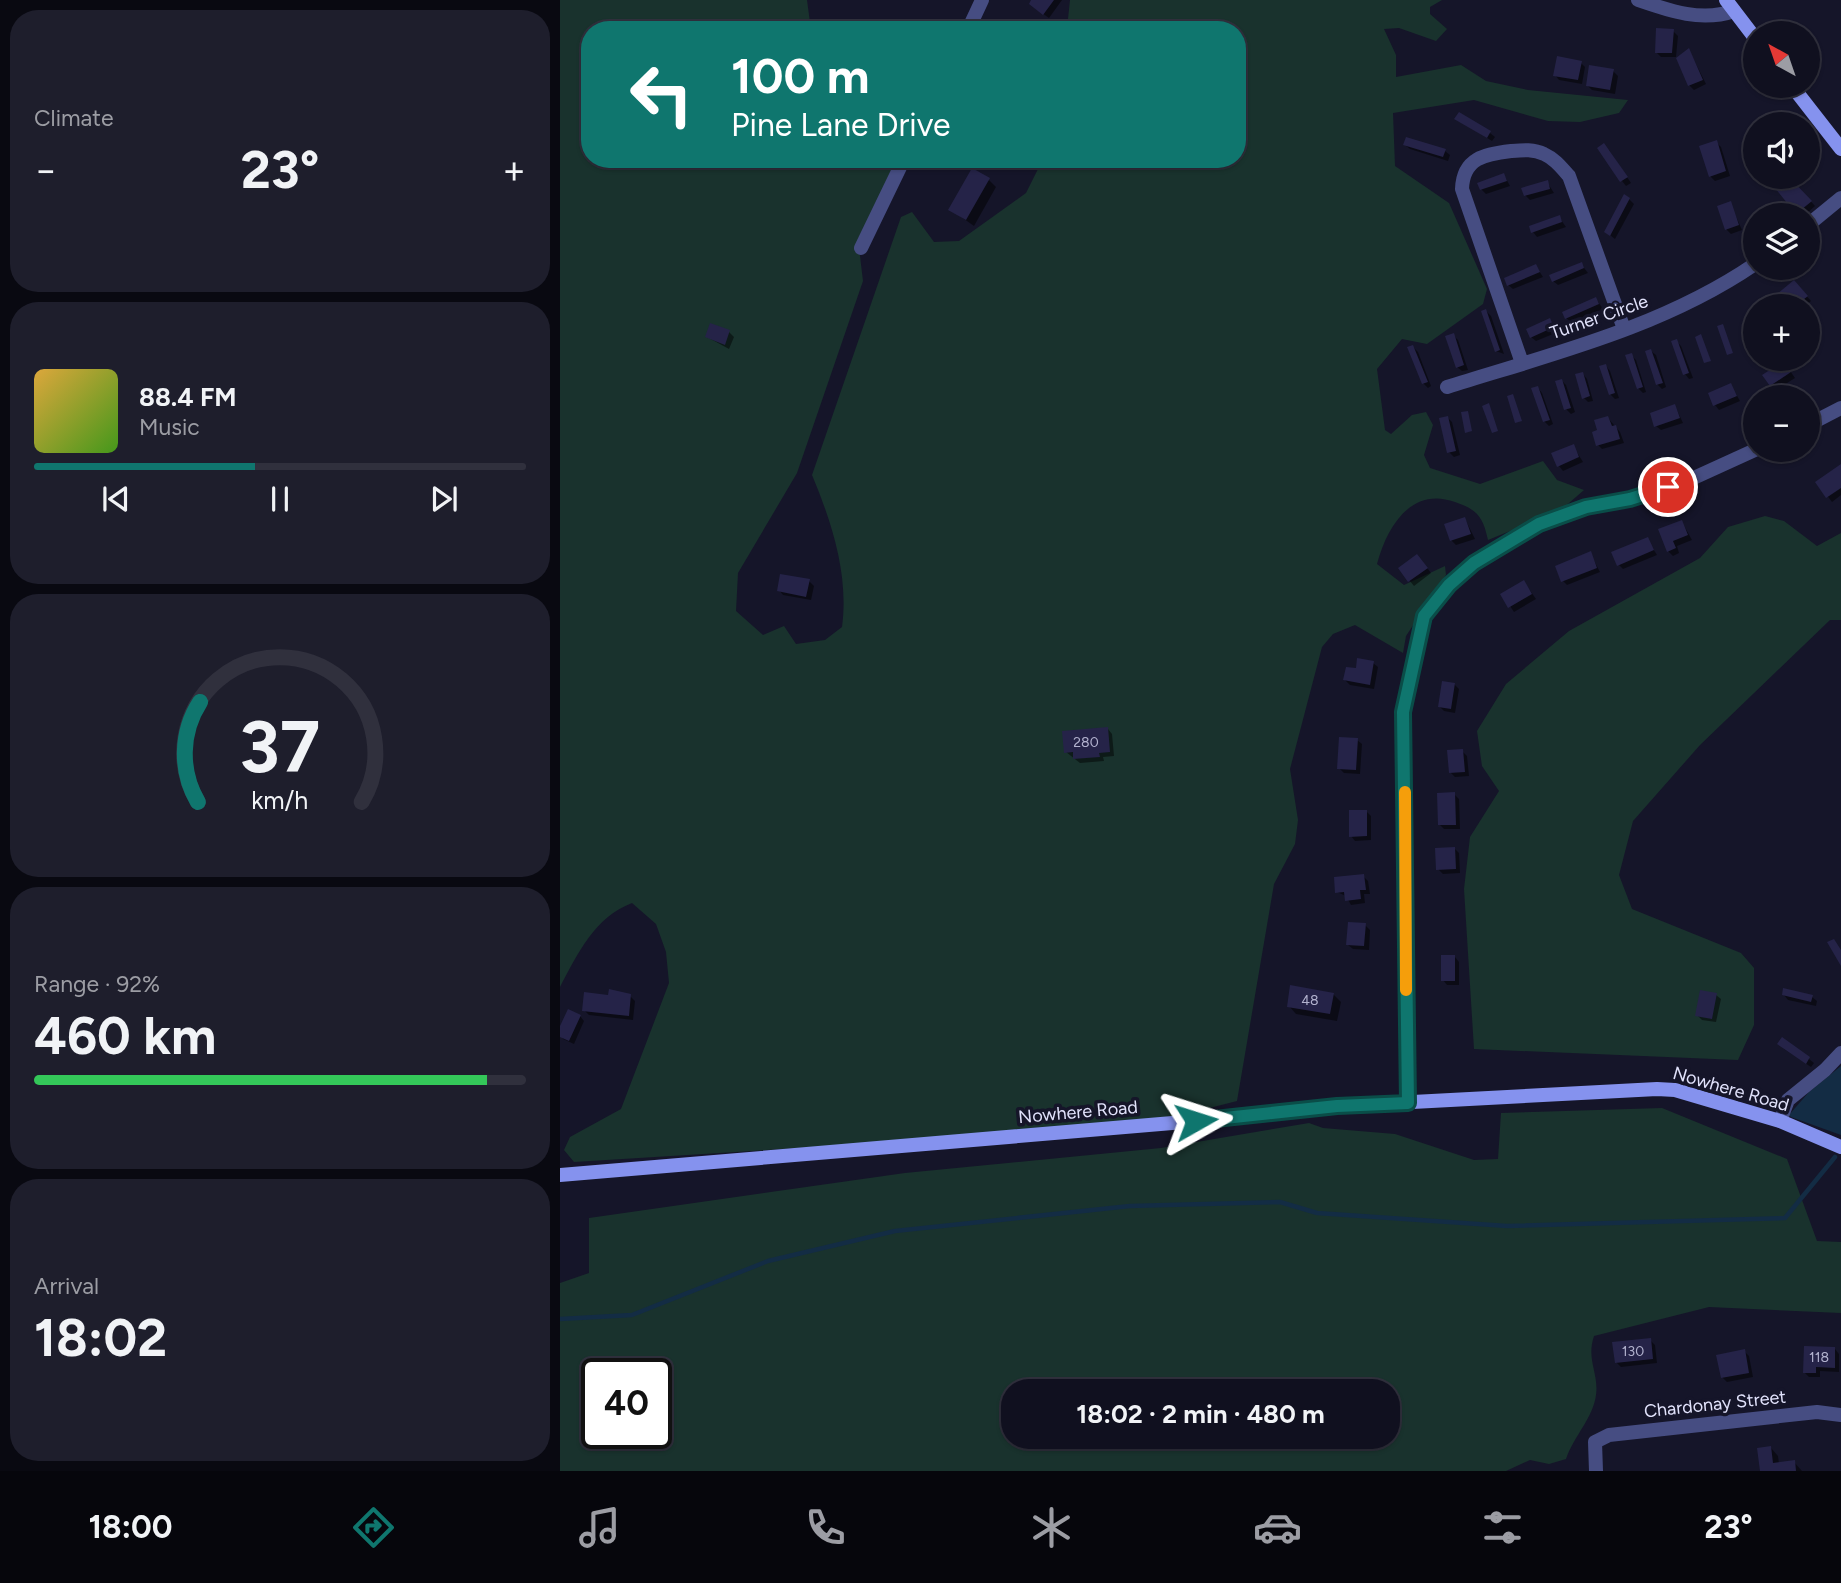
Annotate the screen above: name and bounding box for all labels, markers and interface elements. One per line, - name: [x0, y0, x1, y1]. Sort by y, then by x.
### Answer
- north arrow: [1743, 21, 1820, 98]
- map controls: [1743, 21, 1820, 462]
- text: 100 m: [731, 46, 870, 105]
- icon: left: [616, 49, 707, 140]
- text: Climate: [34, 104, 113, 132]
- text: Pine Lane Drive: [731, 106, 950, 144]
- button: sound: [1743, 112, 1820, 189]
- text: 23°: [241, 139, 319, 201]
- text: −: [34, 147, 58, 193]
- text: +: [502, 147, 526, 193]
- button: layers: [1743, 203, 1820, 280]
- street label: Turner Circle: [1547, 290, 1651, 344]
- button: +: [1743, 294, 1820, 371]
- text: 88.4 FM: [139, 381, 237, 413]
- button: −: [1743, 385, 1820, 462]
- text: Music: [139, 413, 200, 441]
- pin: [1638, 457, 1698, 517]
- icon: arrive: [1649, 468, 1687, 506]
- icon: previous: [97, 480, 135, 518]
- icon: pause: [261, 480, 299, 518]
- icon: next: [425, 480, 463, 518]
- text: 37: [240, 703, 320, 790]
- house number: 280: [1073, 734, 1099, 751]
- text: km/h: [251, 784, 309, 814]
- text: Range · 92%: [34, 970, 160, 998]
- house number: 48: [1301, 992, 1319, 1009]
- text: 460 km: [34, 1005, 216, 1067]
- street label: Nowhere Road: [1670, 1062, 1792, 1116]
- position arrow: [1159, 1084, 1233, 1158]
- street label: Nowhere Road: [1017, 1096, 1139, 1128]
- text: Arrival: [34, 1272, 99, 1300]
- text: 18:02: [34, 1307, 167, 1369]
- house number: 130: [1622, 1343, 1644, 1360]
- house number: 118: [1809, 1349, 1829, 1366]
- speed limit sign: 40: [581, 1358, 672, 1449]
- street label: Chardonay Street: [1643, 1386, 1787, 1422]
- text: 18:02 · 2 min · 480 m: [1076, 1398, 1325, 1430]
- icon: directions: [349, 1503, 398, 1552]
- icon: music: [575, 1503, 624, 1552]
- icon: phone: [801, 1503, 850, 1552]
- icon: climate: [1027, 1503, 1076, 1552]
- icon: car: [1253, 1503, 1302, 1552]
- icon: filters: [1478, 1503, 1527, 1552]
- text: 18:00: [88, 1508, 173, 1546]
- text: 23°: [1704, 1508, 1753, 1546]

